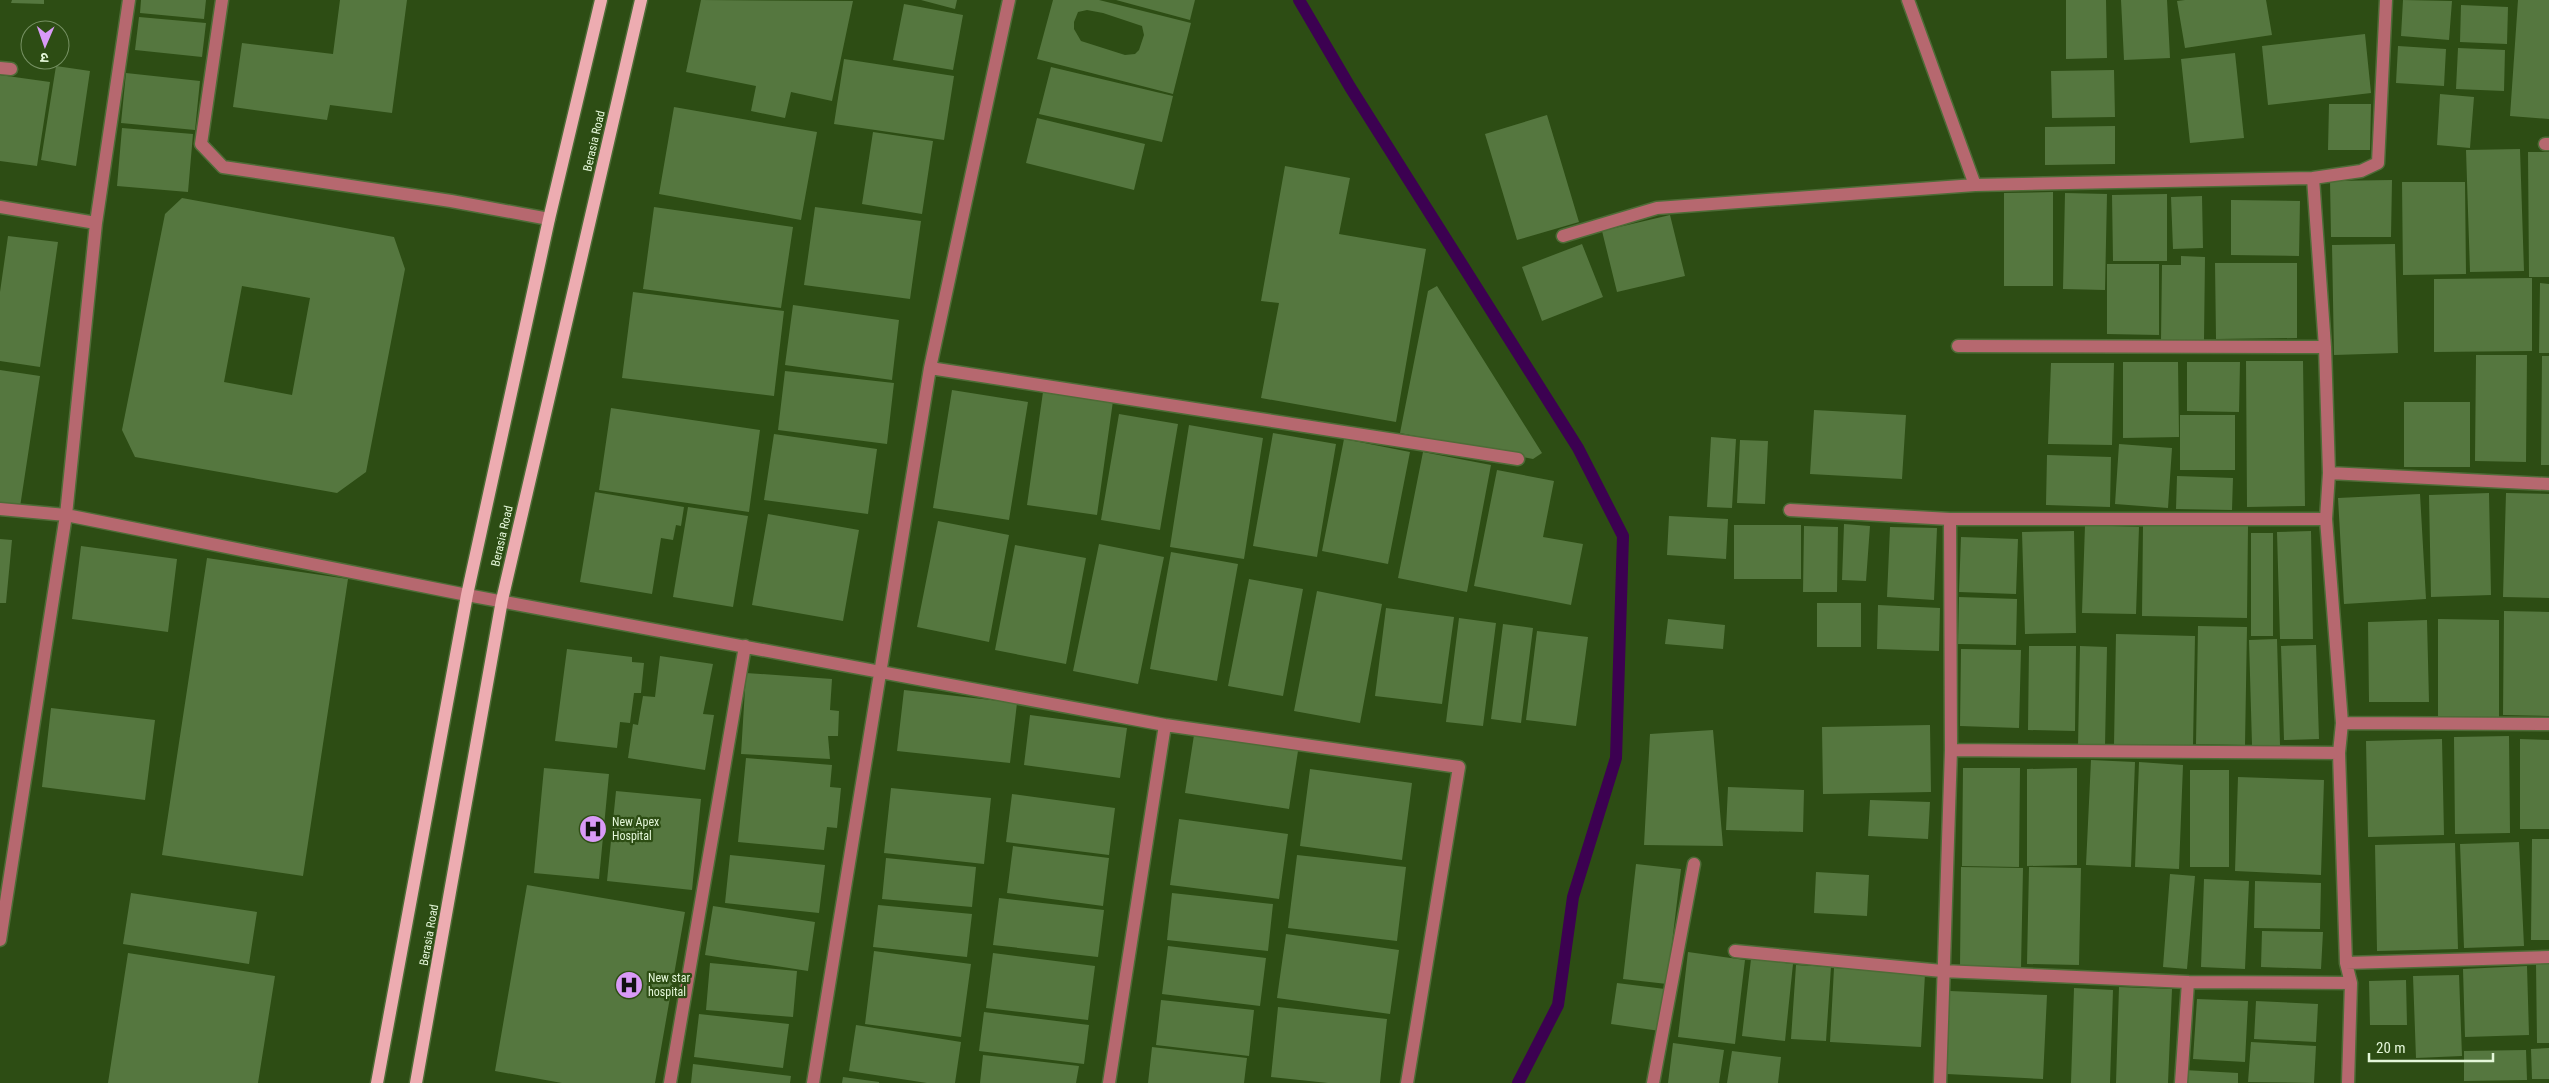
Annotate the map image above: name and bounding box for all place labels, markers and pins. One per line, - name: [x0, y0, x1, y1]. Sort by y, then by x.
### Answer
- hospital icon: New Apex Hospital: [578, 814, 608, 844]
- place label: New Apex Hospital: [612, 815, 659, 843]
- hospital icon: New star hospital: [614, 970, 644, 1000]
- place label: New star hospital: [648, 971, 690, 999]

